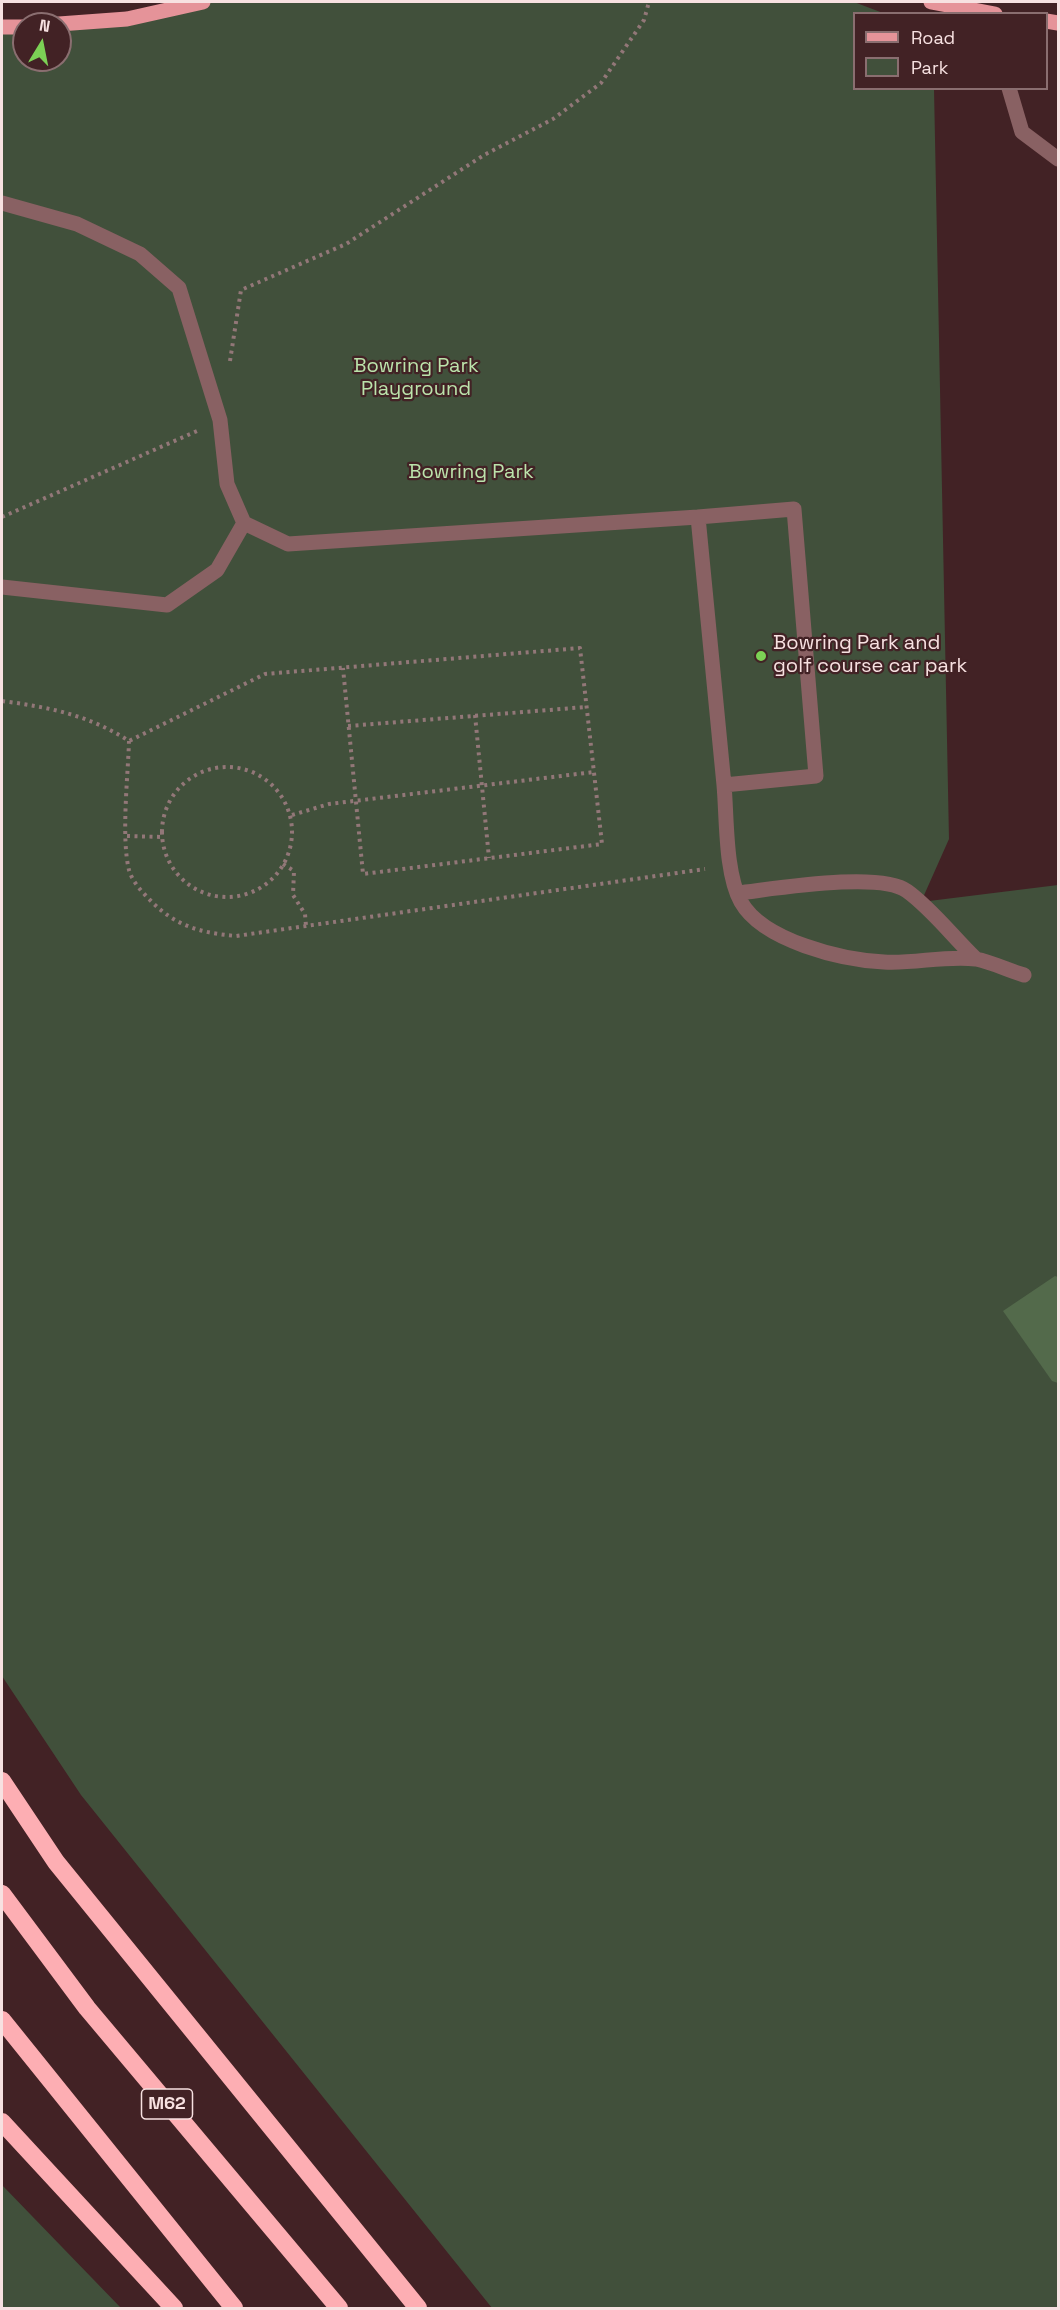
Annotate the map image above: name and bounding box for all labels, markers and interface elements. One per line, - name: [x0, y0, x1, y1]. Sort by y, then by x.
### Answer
- north arrow: [12, 12, 72, 72]
- legend: [853, 12, 1048, 90]
- text: N: [38, 14, 52, 37]
- text: Road: [911, 26, 955, 49]
- text: Park: [911, 56, 948, 79]
- park label: Bowring Park Playground: [353, 355, 479, 402]
- park label: Bowring Park: [408, 461, 534, 485]
- place label: Bowring Park and golf course car park: [773, 632, 967, 679]
- marker: Bowring Park and golf course car park: [754, 649, 768, 663]
- road number: M62: [142, 2089, 192, 2119]

